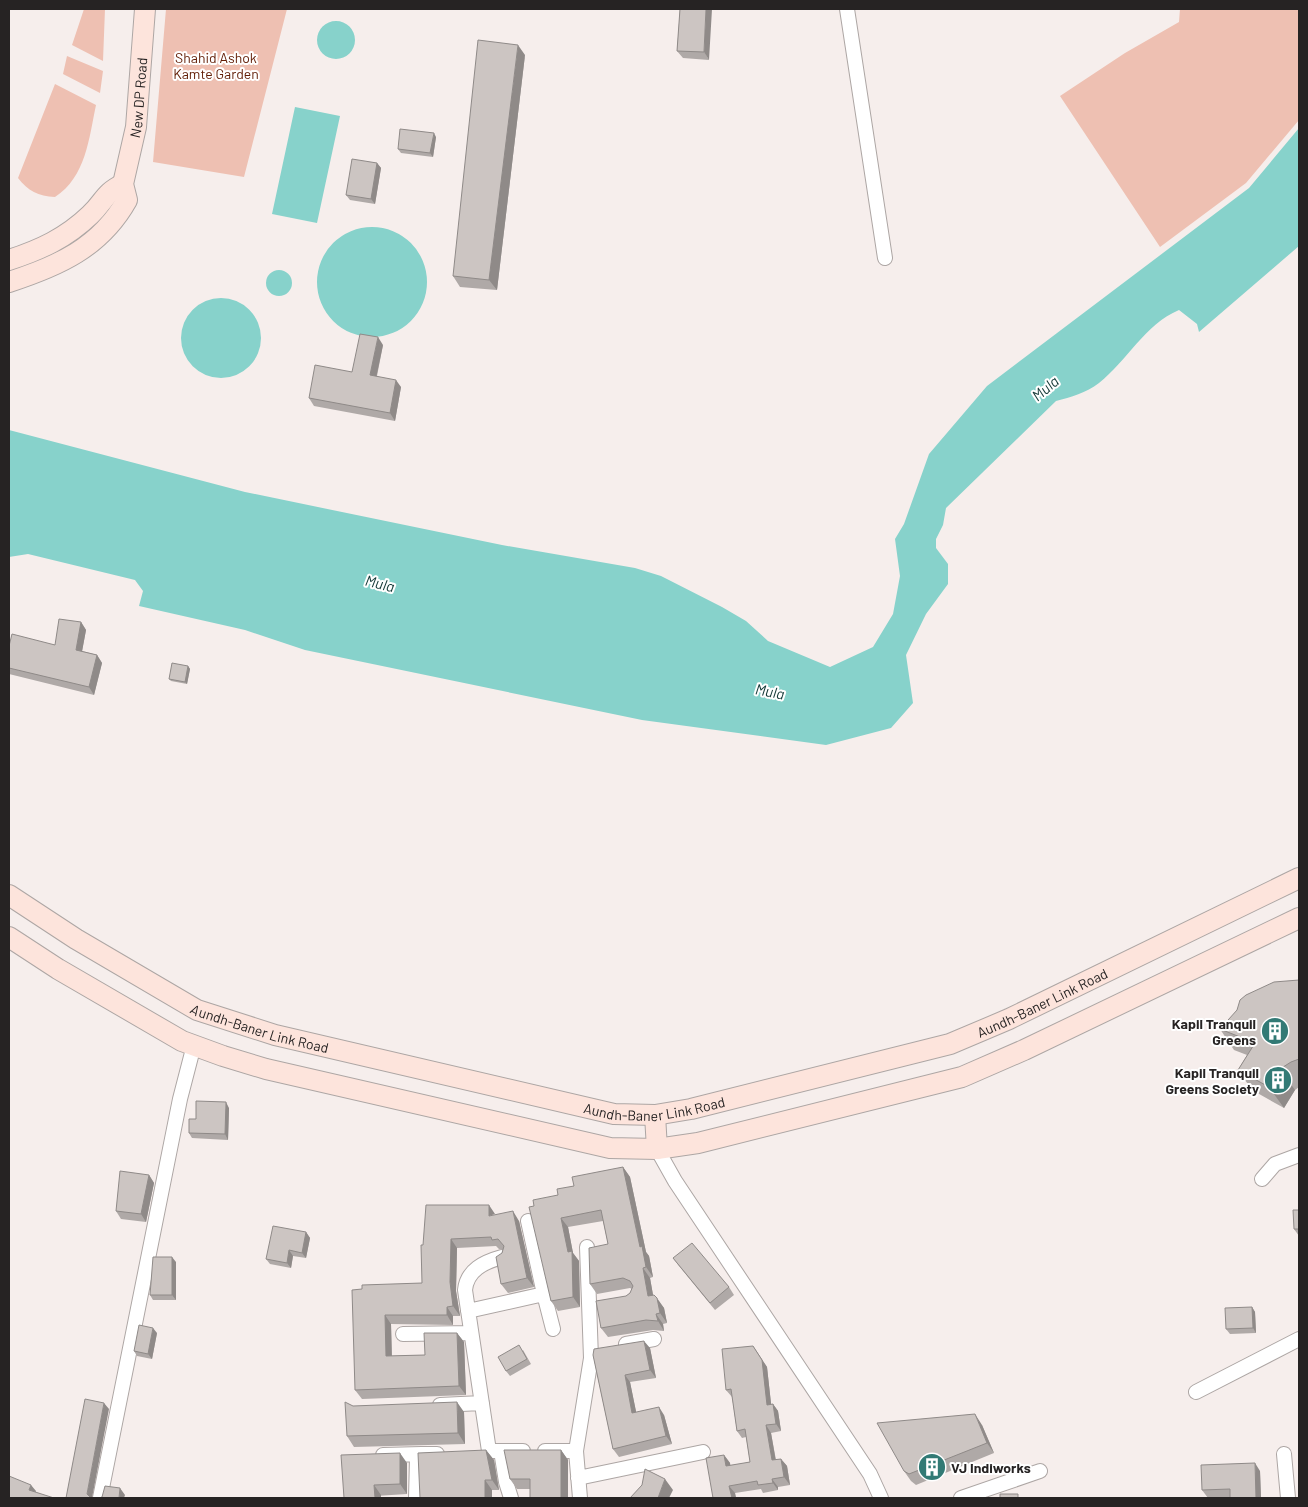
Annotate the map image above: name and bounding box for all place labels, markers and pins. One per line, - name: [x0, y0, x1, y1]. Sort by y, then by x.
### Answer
- place label: Kapil Tranquil Greens: [1172, 1015, 1256, 1048]
- building icon: Kapil Tranquil Greens: [1260, 1016, 1290, 1046]
- place label: Kapil Tranquil Greens Society: [1165, 1064, 1259, 1097]
- building icon: Kapil Tranquil Greens Society: [1263, 1065, 1293, 1095]
- building icon: VJ Indiworks: [917, 1452, 947, 1482]
- place label: VJ Indiworks: [951, 1459, 1031, 1476]

